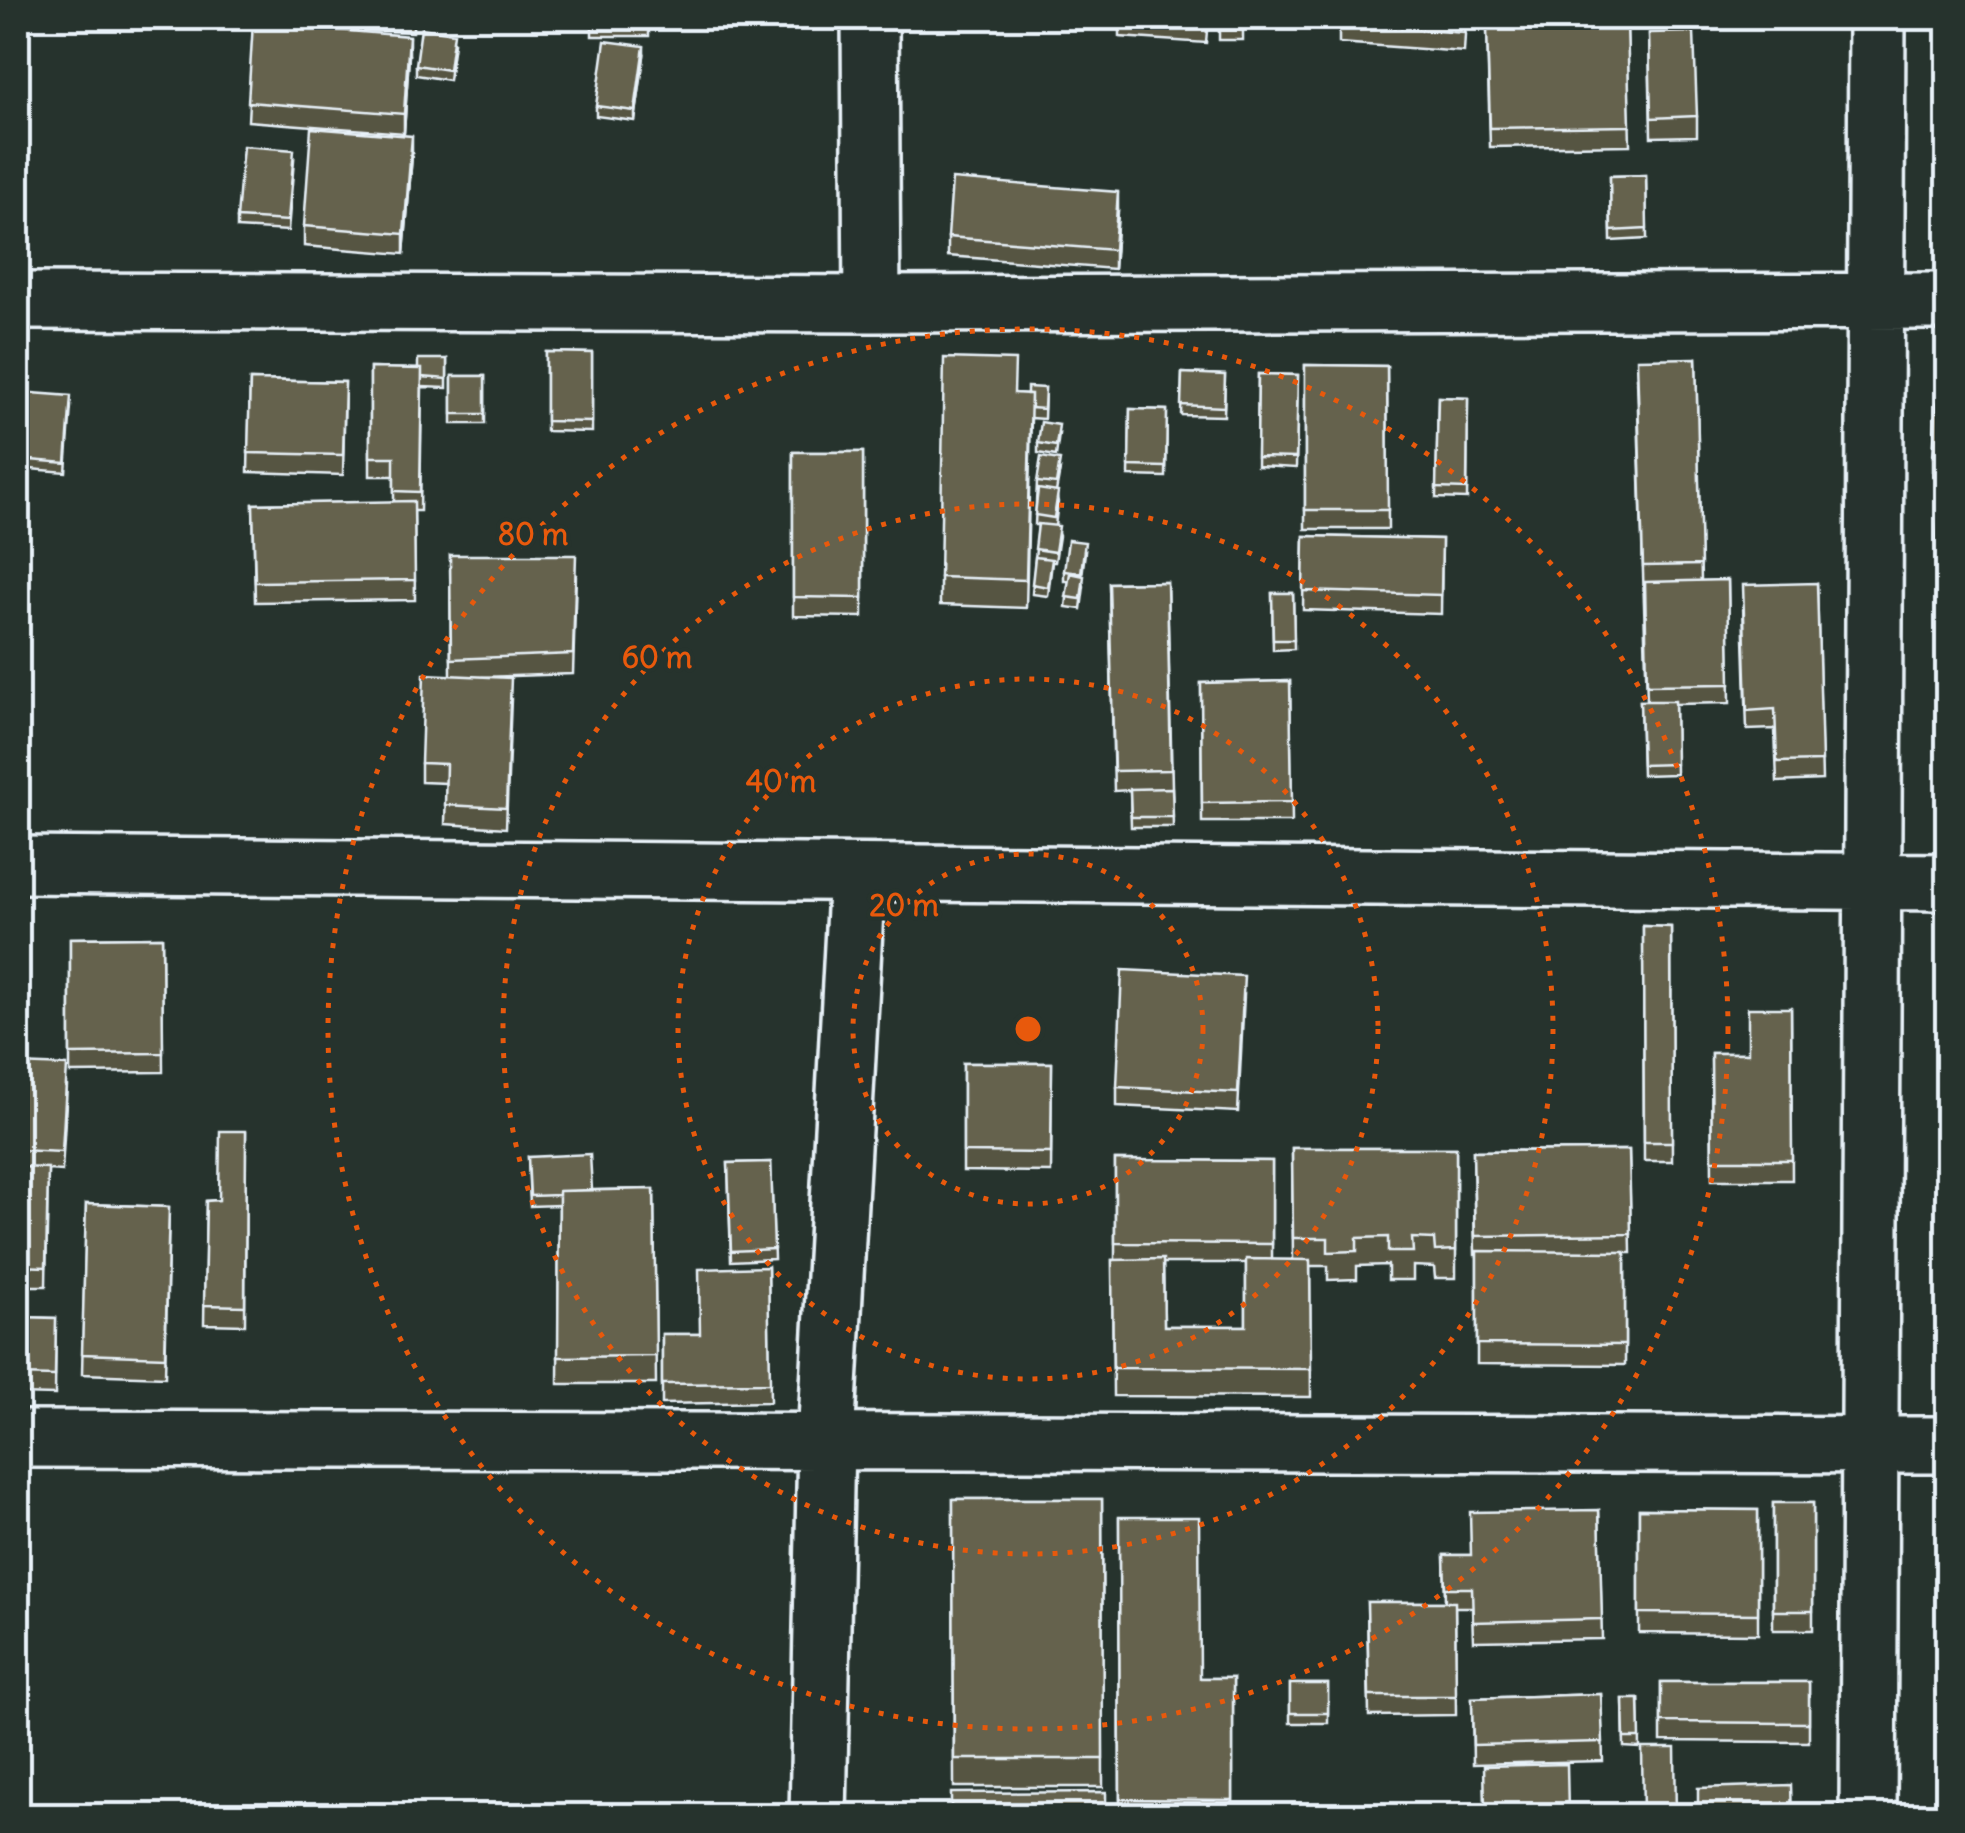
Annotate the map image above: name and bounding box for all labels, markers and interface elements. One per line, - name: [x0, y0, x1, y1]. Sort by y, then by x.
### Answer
- text: 80 m: [498, 515, 568, 553]
- text: 60 m: [622, 638, 692, 676]
- text: 40 m: [746, 762, 816, 800]
- text: 20 m: [869, 886, 939, 924]
- centre of rings: [1010, 1011, 1046, 1047]

